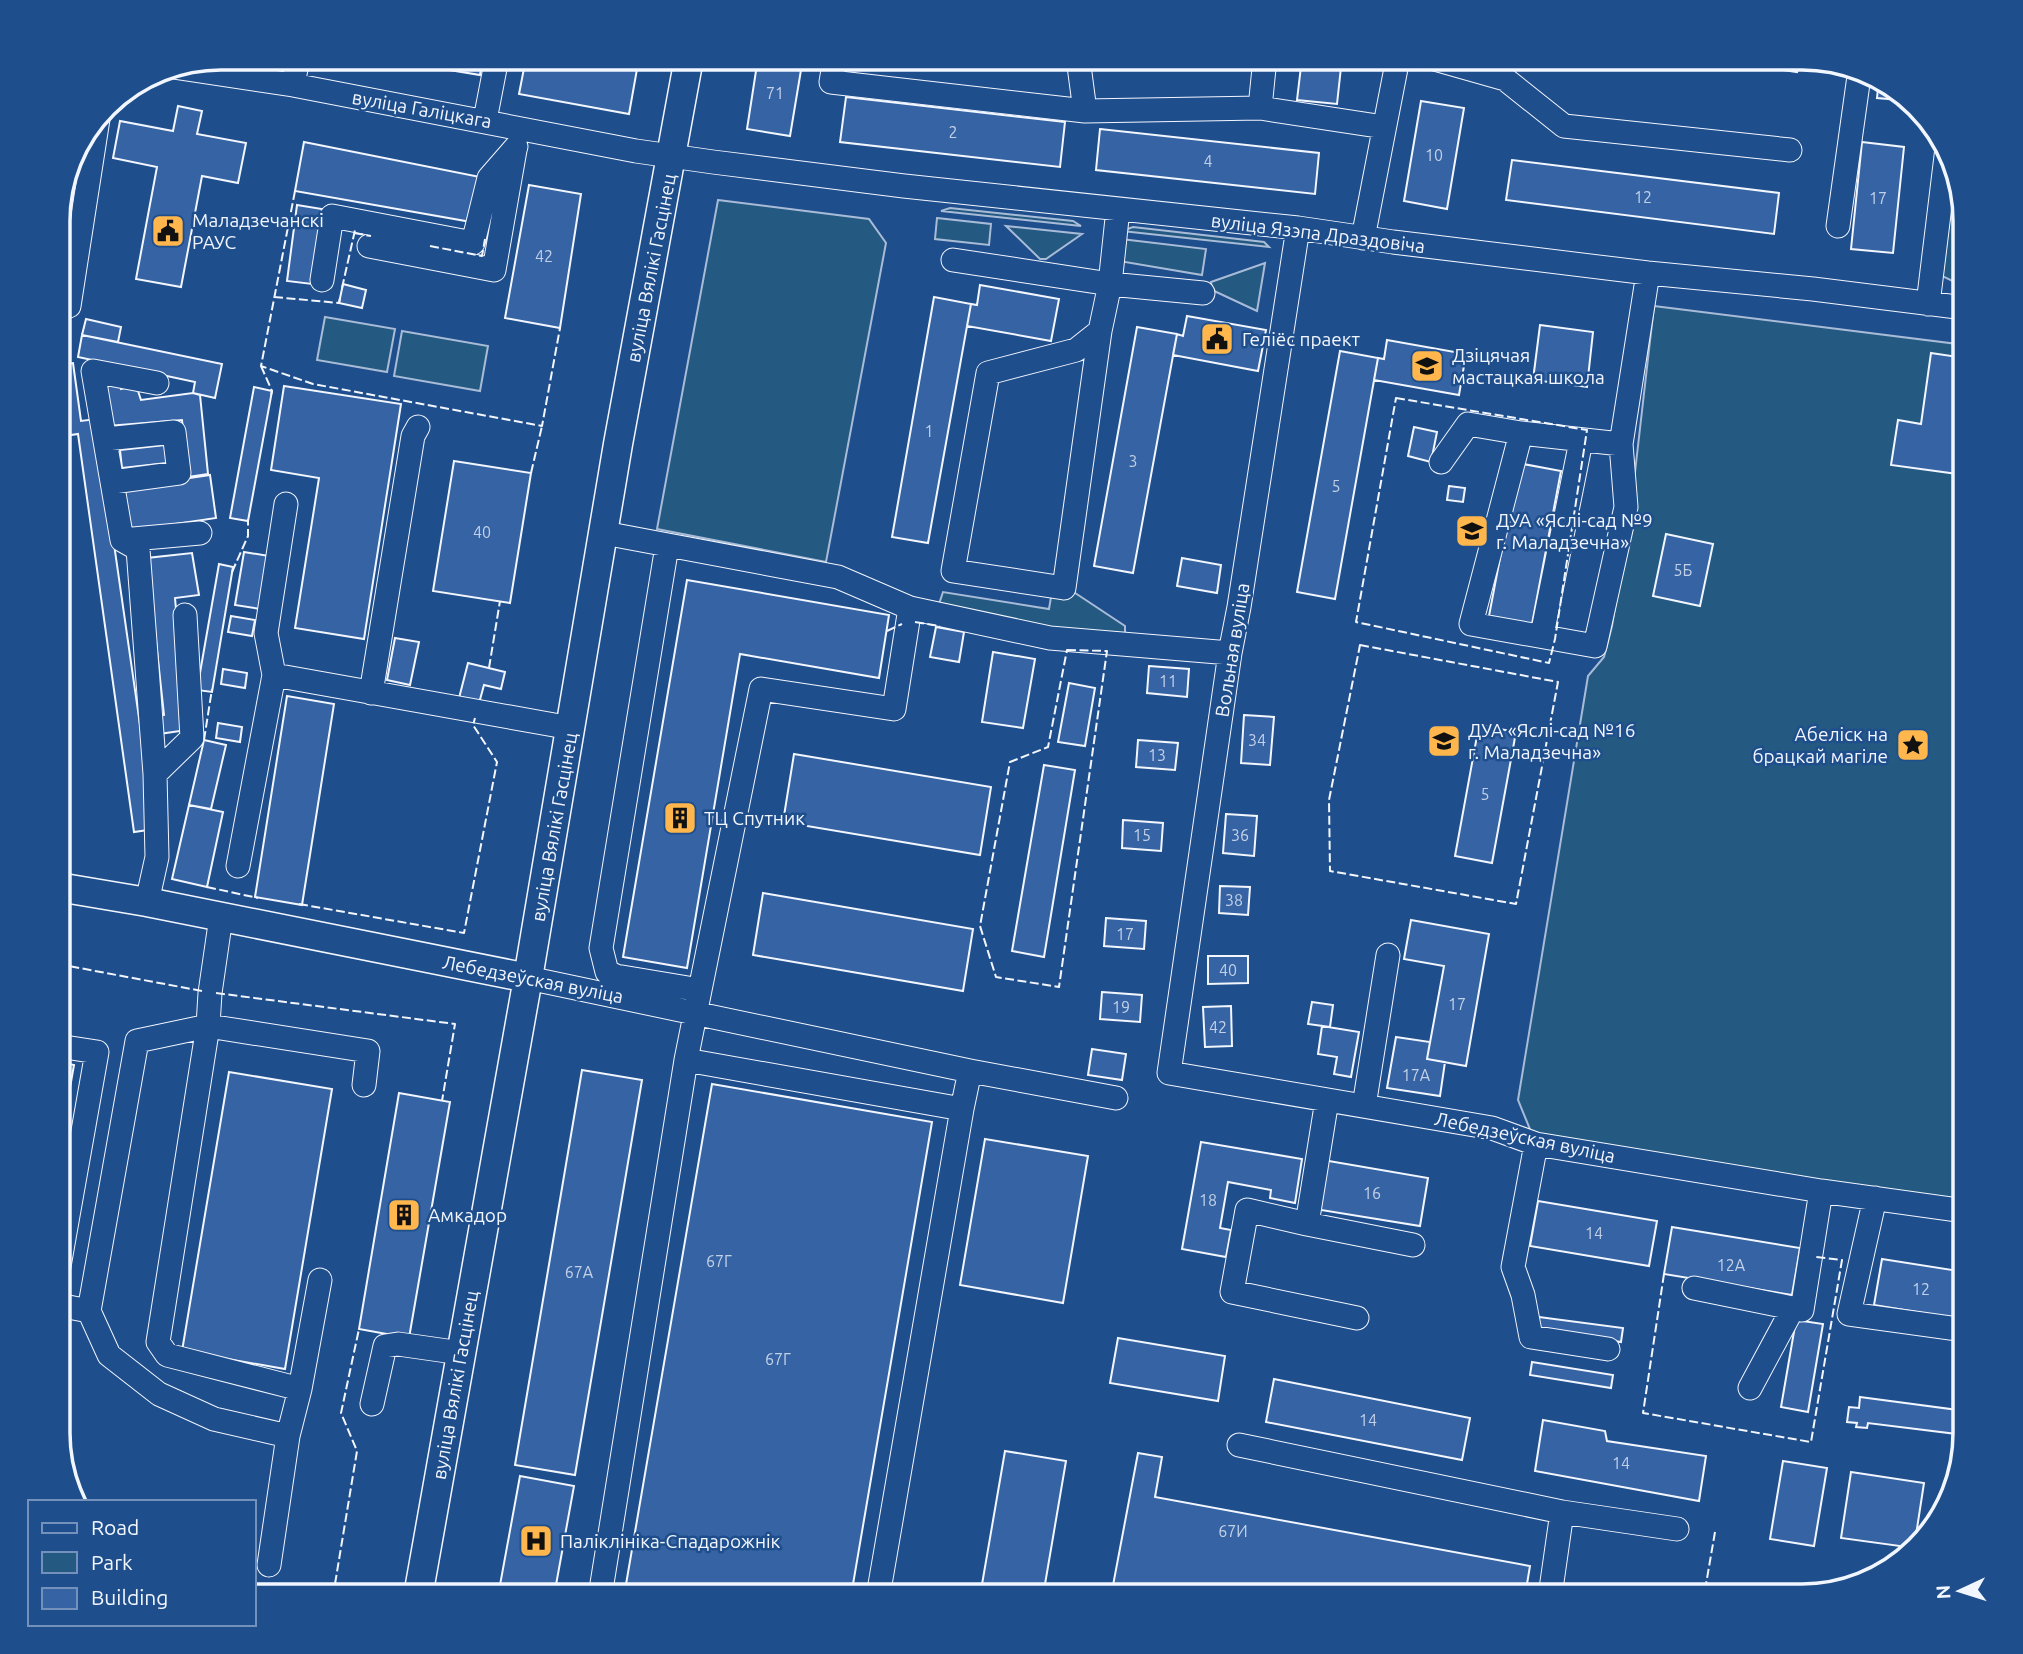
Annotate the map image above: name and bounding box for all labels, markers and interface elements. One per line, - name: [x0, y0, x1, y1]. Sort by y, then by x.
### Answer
- house number: 71: [766, 84, 784, 102]
- street label: вуліца Галіцкага: [350, 86, 494, 132]
- house number: 2: [948, 123, 958, 141]
- house number: 10: [1425, 146, 1443, 164]
- house number: 4: [1203, 152, 1213, 170]
- street label: вуліца Вялікі Гасцінец: [622, 172, 680, 364]
- house number: 12: [1634, 188, 1652, 206]
- house number: 17: [1869, 189, 1887, 207]
- place label: Маладзечанскі РАУС: [192, 209, 324, 253]
- street label: вуліца Язэпа Драздовіча: [1210, 209, 1426, 257]
- public building icon: Маладзечанскі РАУС: [149, 212, 187, 250]
- house number: 42: [535, 247, 553, 265]
- public building icon: Геліёс праект: [1198, 320, 1236, 358]
- place label: Геліёс праект: [1242, 328, 1361, 350]
- place label: Дзіцячая мастацкая школа: [1452, 344, 1605, 388]
- school or university icon: Дзіцячая мастацкая школа: [1408, 347, 1446, 385]
- house number: 1: [924, 422, 934, 440]
- house number: 3: [1128, 452, 1138, 470]
- house number: 5: [1331, 477, 1341, 495]
- place label: ДУА «Яслі-сад №9 г. Маладзечна»: [1496, 509, 1653, 553]
- school or university icon: ДУА «Яслі-сад №9 г. Маладзечна»: [1453, 512, 1491, 550]
- house number: 40: [473, 523, 491, 541]
- house number: 5Б: [1674, 561, 1693, 579]
- street label: Вольная вуліца: [1211, 581, 1253, 719]
- house number: 11: [1159, 672, 1177, 690]
- place label: ДУА «Яслі-сад №16 г. Маладзечна»: [1468, 719, 1635, 763]
- school or university icon: ДУА «Яслі-сад №16 г. Маладзечна»: [1425, 722, 1463, 760]
- place label: Абеліск на брацкай магіле: [1752, 723, 1888, 767]
- place icon: Абеліск на брацкай магіле: [1894, 726, 1932, 764]
- street label: вуліца Вялікі Гасцінец: [527, 731, 581, 923]
- house number: 34: [1248, 731, 1266, 749]
- house number: 13: [1148, 746, 1166, 764]
- house number: 5: [1480, 785, 1490, 803]
- building icon: ТЦ Спутник: [661, 799, 699, 837]
- place label: ТЦ Спутник: [704, 807, 805, 829]
- house number: 15: [1133, 826, 1151, 844]
- house number: 36: [1231, 826, 1249, 844]
- house number: 38: [1225, 891, 1243, 909]
- house number: 17: [1116, 925, 1134, 943]
- street label: Лебедзеўская вуліца: [441, 951, 625, 1007]
- house number: 40: [1219, 961, 1237, 979]
- house number: 17: [1448, 995, 1466, 1013]
- house number: 19: [1112, 998, 1130, 1016]
- house number: 42: [1209, 1018, 1227, 1036]
- house number: 17А: [1402, 1066, 1431, 1084]
- street label: Лебедзеўская вуліца: [1433, 1107, 1617, 1167]
- house number: 16: [1363, 1184, 1381, 1202]
- house number: 18: [1199, 1191, 1217, 1209]
- building icon: Амкадор: [385, 1196, 423, 1234]
- place label: Амкадор: [428, 1204, 507, 1226]
- house number: 14: [1585, 1224, 1603, 1242]
- house number: 67Г: [706, 1252, 732, 1270]
- house number: 12А: [1717, 1256, 1746, 1274]
- house number: 67А: [565, 1263, 594, 1281]
- house number: 12: [1912, 1280, 1930, 1298]
- street label: вуліца Вялікі Гасцінец: [428, 1289, 482, 1481]
- house number: 67Г: [765, 1350, 791, 1368]
- house number: 14: [1359, 1411, 1377, 1429]
- house number: 14: [1612, 1454, 1630, 1472]
- legend: [28, 1500, 256, 1626]
- text: Road: [91, 1515, 139, 1539]
- hospital icon: Паліклініка-Спадарожнік: [517, 1522, 555, 1560]
- house number: 67И: [1218, 1522, 1248, 1540]
- place label: Паліклініка-Спадарожнік: [560, 1530, 781, 1552]
- text: Park: [91, 1550, 133, 1574]
- north arrow: [1925, 1556, 1995, 1626]
- text: N: [1932, 1584, 1955, 1600]
- text: Building: [91, 1585, 168, 1609]

